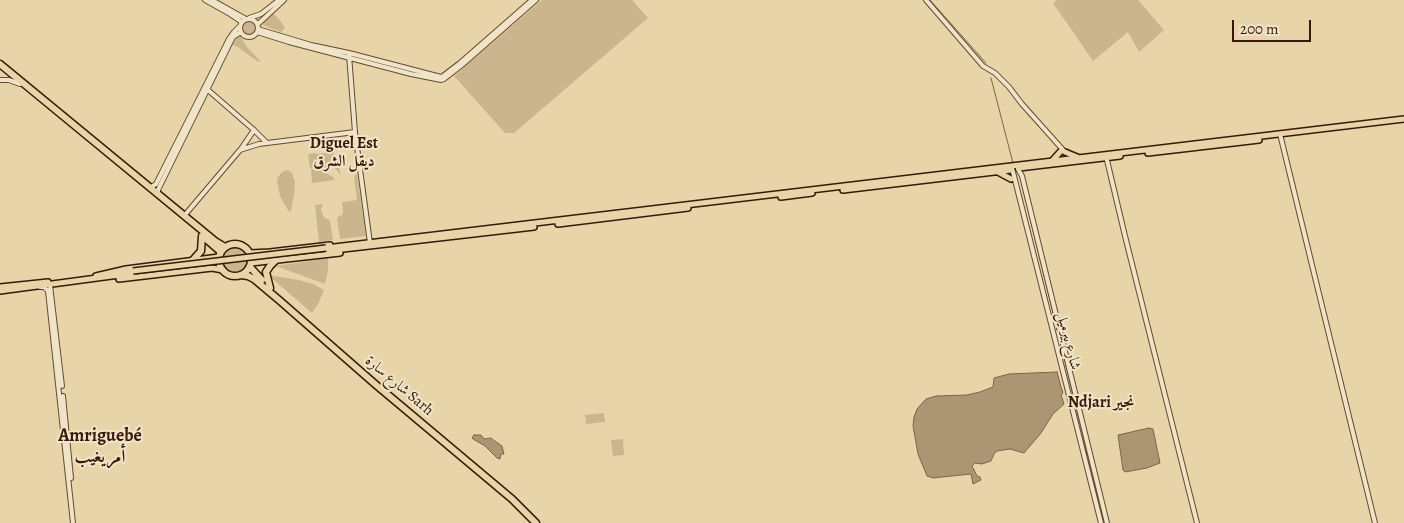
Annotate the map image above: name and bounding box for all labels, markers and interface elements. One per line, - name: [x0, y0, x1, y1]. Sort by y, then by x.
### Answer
- scale bar: [1234, 10, 1313, 42]
- text: 200 m: [1240, 19, 1279, 39]
- district label: Diguel Est ديقل الشرق: [310, 134, 378, 172]
- street label: شارع بيرميل: [1052, 310, 1084, 372]
- street label: شارع سارة Sarh: [361, 352, 437, 420]
- district label: Ndjari نجير: [1068, 393, 1134, 413]
- district label: Amriguebé أمريغيب: [58, 426, 142, 468]

